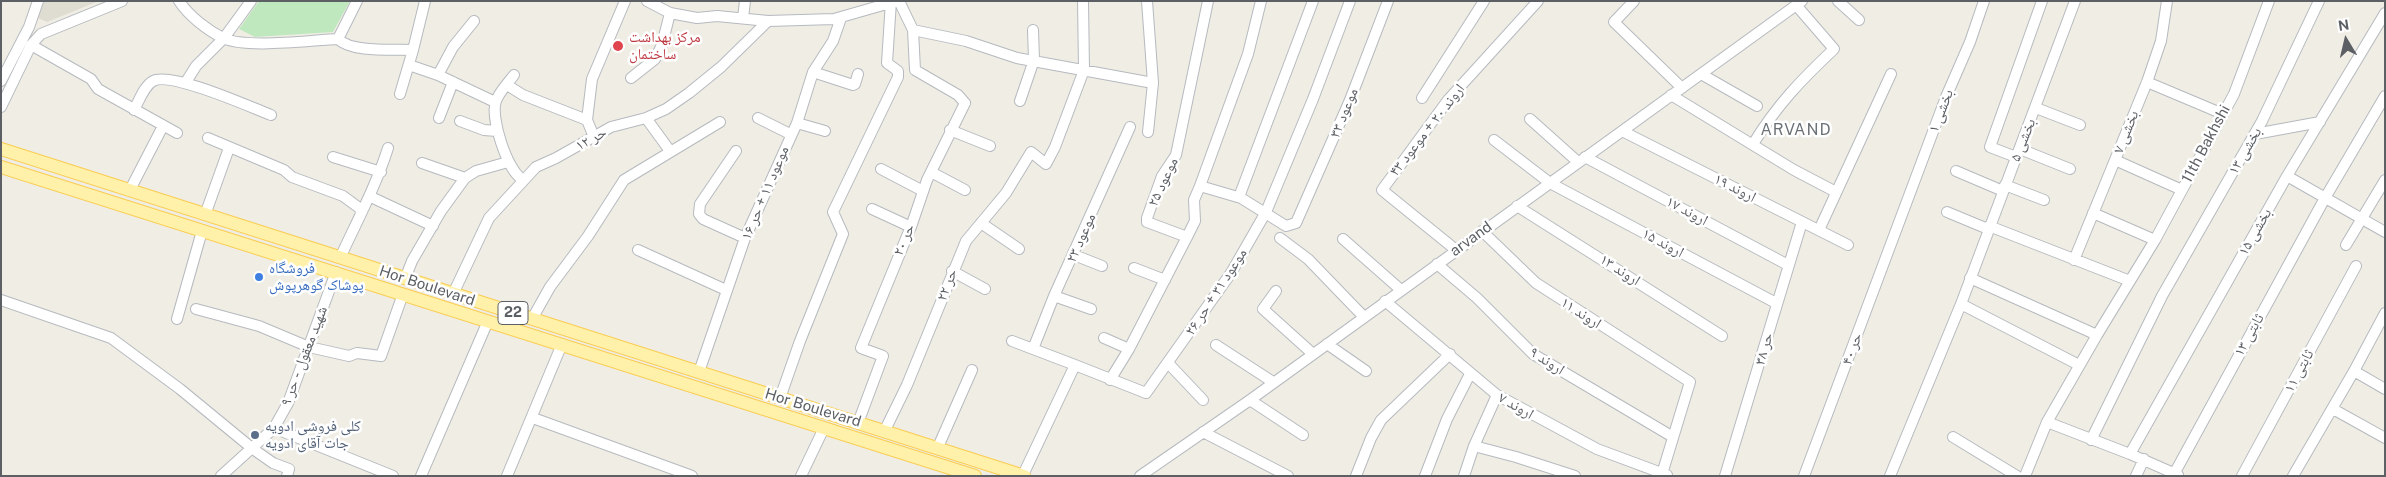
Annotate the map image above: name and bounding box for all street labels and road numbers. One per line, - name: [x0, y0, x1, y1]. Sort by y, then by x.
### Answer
- street label: اروند ۲۰ + موعود ۴۳: [1385, 80, 1469, 180]
- street label: موعود ۳۳: [1326, 86, 1362, 140]
- street label: بخشی ۱: [1925, 87, 1957, 135]
- street label: 11th Bakhshi: [2178, 102, 2234, 186]
- street label: بخشی ۷: [2109, 108, 2143, 156]
- street label: بخشی ۵: [2006, 116, 2040, 164]
- street label: حر ۱۲: [572, 123, 610, 155]
- street label: بخشی ۱۳: [2224, 124, 2266, 178]
- street label: موعود ۱۱ + حر ۱۶: [737, 143, 793, 243]
- street label: موعود ۲۵: [1144, 155, 1182, 209]
- street label: اروند ۱۹: [1711, 170, 1759, 206]
- street label: اروند ۱۷: [1663, 193, 1711, 229]
- street label: بخشی ۱۵: [2234, 205, 2276, 259]
- street label: موعود ۲۳: [1062, 211, 1100, 265]
- street label: arvand: [1446, 218, 1496, 260]
- street label: حر ۲۰: [889, 221, 919, 259]
- street label: اروند ۱۵: [1639, 225, 1687, 261]
- street label: موعود ۳۱ + حر ۲۶: [1181, 245, 1251, 339]
- street label: اروند ۱۳: [1596, 250, 1644, 290]
- street label: Hor Boulevard: [377, 262, 477, 310]
- street label: حر ۲۲: [933, 267, 961, 303]
- street label: اروند ۱۱: [1557, 293, 1605, 333]
- road number: 22: [498, 302, 528, 324]
- street label: شهید معقول - حر ۹: [277, 304, 331, 408]
- street label: ثابتی ۱۳: [2230, 311, 2268, 359]
- street label: حر ۳۸: [1751, 331, 1777, 367]
- street label: حر ۴۰: [1838, 331, 1866, 367]
- street label: اروند ۹: [1526, 343, 1568, 379]
- street label: ثابتی ۱۱: [2280, 347, 2318, 395]
- street label: Hor Boulevard: [763, 385, 863, 431]
- street label: اروند ۷: [1495, 389, 1537, 423]

